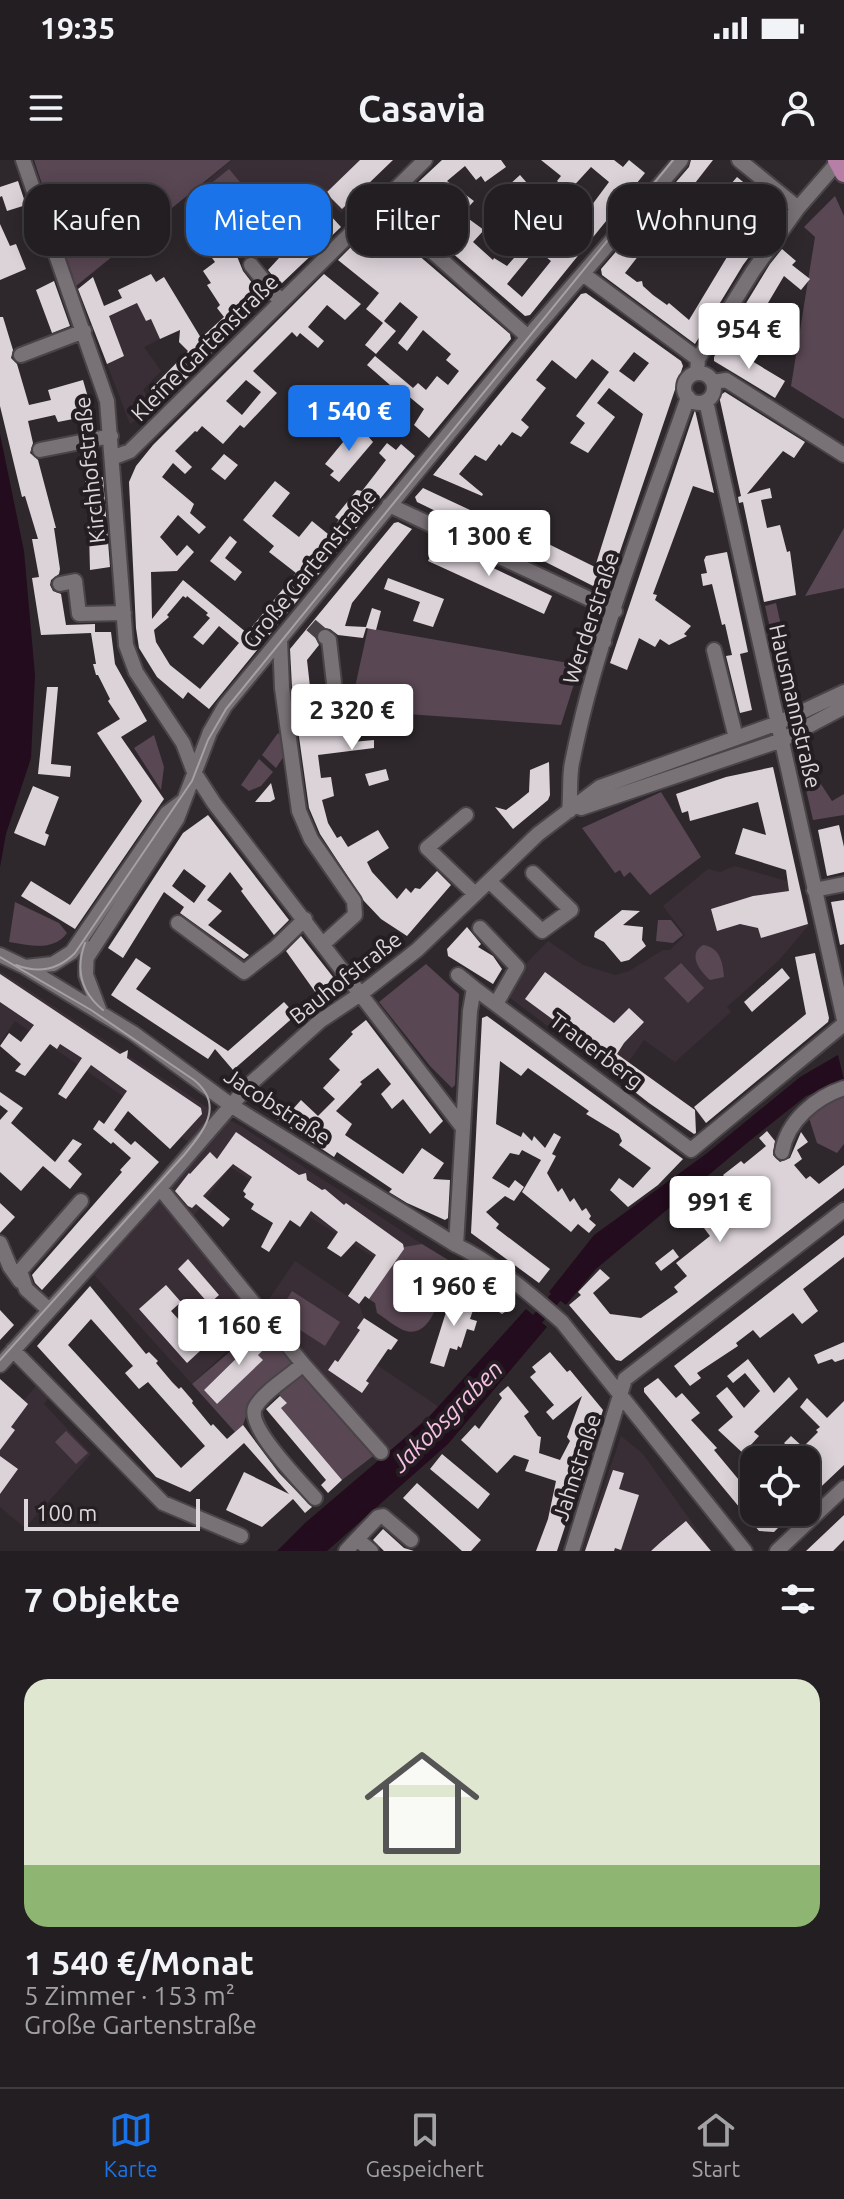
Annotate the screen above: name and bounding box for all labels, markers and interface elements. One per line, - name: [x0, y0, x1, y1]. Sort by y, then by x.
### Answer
- text: 19:35: [40, 11, 115, 45]
- icon: menu: [24, 86, 68, 130]
- icon: person: [776, 86, 820, 130]
- text: Casavia: [358, 88, 486, 129]
- chip: Kaufen: [24, 184, 170, 256]
- chip: Mieten: [186, 184, 331, 256]
- chip: Filter: [347, 184, 468, 256]
- chip: Neu: [484, 184, 592, 256]
- chip: Wohnung: [608, 184, 786, 256]
- street label: Kleine Gartenstraße: [125, 268, 283, 426]
- pin: 954 €: [693, 303, 805, 371]
- text: 954 €: [717, 314, 781, 343]
- pin: 1 540 €: [275, 385, 423, 453]
- street label: Kirchhofstraße: [69, 395, 109, 545]
- text: 1 540 €: [306, 396, 392, 425]
- street label: Große Gartenstraße: [237, 484, 381, 652]
- pin: 1 300 €: [415, 510, 563, 578]
- text: 1 300 €: [446, 521, 532, 550]
- street label: Werderstraße: [557, 549, 623, 687]
- street label: Hausmannstraße: [765, 622, 827, 790]
- pin: 2 320 €: [278, 684, 426, 752]
- text: 2 320 €: [309, 695, 395, 724]
- street label: Bauhofstraße: [284, 926, 406, 1028]
- street label: Trauerberg: [545, 1007, 649, 1093]
- street label: Jacobstraße: [220, 1062, 336, 1150]
- pin: 991 €: [664, 1176, 776, 1244]
- text: 991 €: [688, 1187, 752, 1216]
- pin: 1 960 €: [380, 1260, 528, 1328]
- text: 1 960 €: [411, 1271, 497, 1300]
- pin: 1 160 €: [165, 1299, 313, 1367]
- text: 1 160 €: [196, 1310, 282, 1339]
- water label: Jakobsgraben: [385, 1355, 508, 1478]
- street label: Jahnstraße: [547, 1411, 605, 1523]
- map controls: [740, 1446, 820, 1526]
- button: locate: [740, 1446, 820, 1526]
- scale bar: [24, 1495, 200, 1531]
- text: 100 m: [36, 1500, 97, 1525]
- icon: filters: [776, 1577, 820, 1621]
- text: 7 Objekte: [24, 1580, 180, 1618]
- icon: home: [350, 1731, 494, 1875]
- text: 1 540 €/Monat: [24, 1943, 254, 1981]
- text: 5 Zimmer · 153 m²: [24, 1981, 235, 2010]
- text: Große Gartenstraße: [24, 2010, 257, 2039]
- tab: Karte: [104, 2108, 158, 2181]
- tab: Gespeichert: [365, 2108, 484, 2181]
- tab: Start: [692, 2108, 740, 2181]

